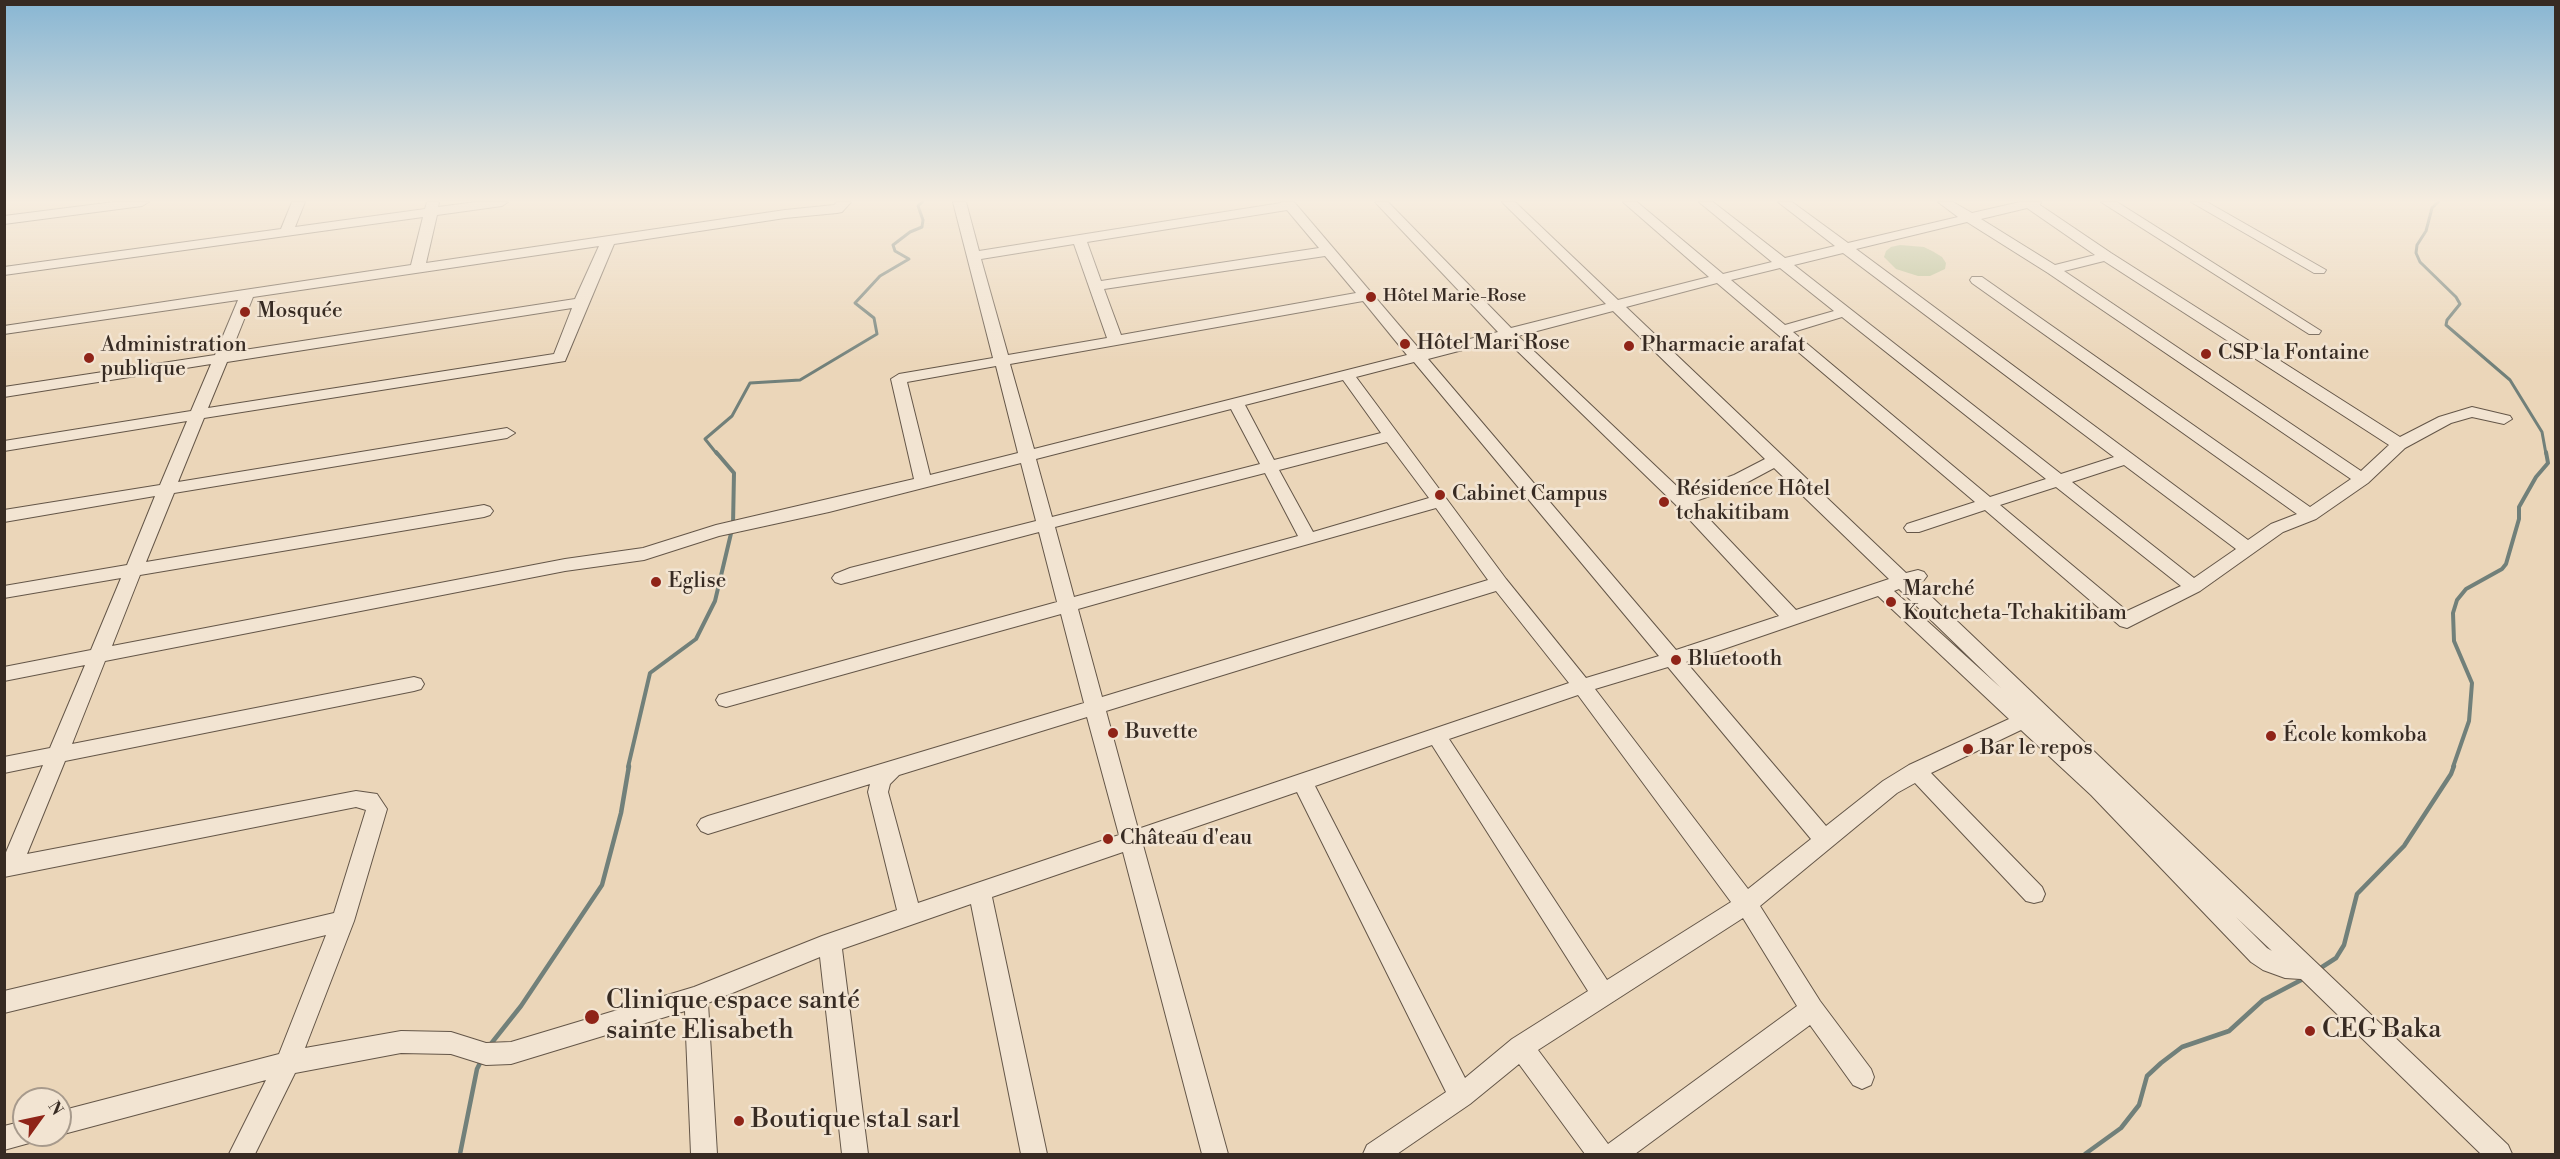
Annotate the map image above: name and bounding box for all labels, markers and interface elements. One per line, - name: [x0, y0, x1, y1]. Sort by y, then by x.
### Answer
- place label: Hôtel Marie-Rose: [1383, 286, 1526, 308]
- marker: Hôtel Marie-Rose: [1364, 290, 1378, 304]
- place label: Mosquée: [257, 299, 343, 325]
- marker: Mosquée: [238, 305, 252, 319]
- place label: Hôtel Mari Rose: [1417, 331, 1570, 357]
- place label: Administration publique: [101, 333, 247, 383]
- place label: Pharmacie arafat: [1641, 333, 1805, 359]
- marker: Hôtel Mari Rose: [1398, 337, 1412, 351]
- marker: Pharmacie arafat: [1622, 339, 1636, 353]
- place label: CSP la Fontaine: [2218, 341, 2369, 367]
- marker: CSP la Fontaine: [2199, 347, 2213, 361]
- marker: Administration publique: [82, 351, 96, 365]
- place label: Résidence Hôtel tchakitibam: [1676, 477, 1830, 527]
- place label: Cabinet Campus: [1452, 482, 1608, 508]
- marker: Cabinet Campus: [1433, 488, 1447, 502]
- marker: Résidence Hôtel tchakitibam: [1657, 495, 1671, 509]
- place label: Eglise: [668, 569, 726, 595]
- marker: Eglise: [649, 575, 663, 589]
- place label: Marché Koutcheta-Tchakitibam: [1903, 577, 2127, 627]
- marker: Marché Koutcheta-Tchakitibam: [1884, 595, 1898, 609]
- place label: Bluetooth: [1688, 647, 1782, 673]
- marker: Bluetooth: [1669, 653, 1683, 667]
- place label: Buvette: [1125, 720, 1198, 746]
- place label: École komkoba: [2283, 723, 2427, 749]
- marker: Buvette: [1106, 726, 1120, 740]
- marker: École komkoba: [2264, 729, 2278, 743]
- place label: Bar le repos: [1980, 736, 2093, 762]
- marker: Bar le repos: [1961, 742, 1975, 756]
- place label: Château d'eau: [1120, 826, 1252, 852]
- marker: Château d'eau: [1101, 832, 1115, 846]
- place label: Clinique espace santé sainte Elisabeth: [606, 986, 860, 1048]
- marker: Clinique espace santé sainte Elisabeth: [583, 1008, 601, 1026]
- place label: CEG Baka: [2322, 1015, 2441, 1047]
- marker: CEG Baka: [2303, 1024, 2317, 1038]
- north arrow: [12, 1087, 72, 1147]
- text: N: [44, 1098, 67, 1119]
- place label: Boutique sta1 sarl: [751, 1105, 960, 1137]
- marker: Boutique sta1 sarl: [732, 1114, 746, 1128]

